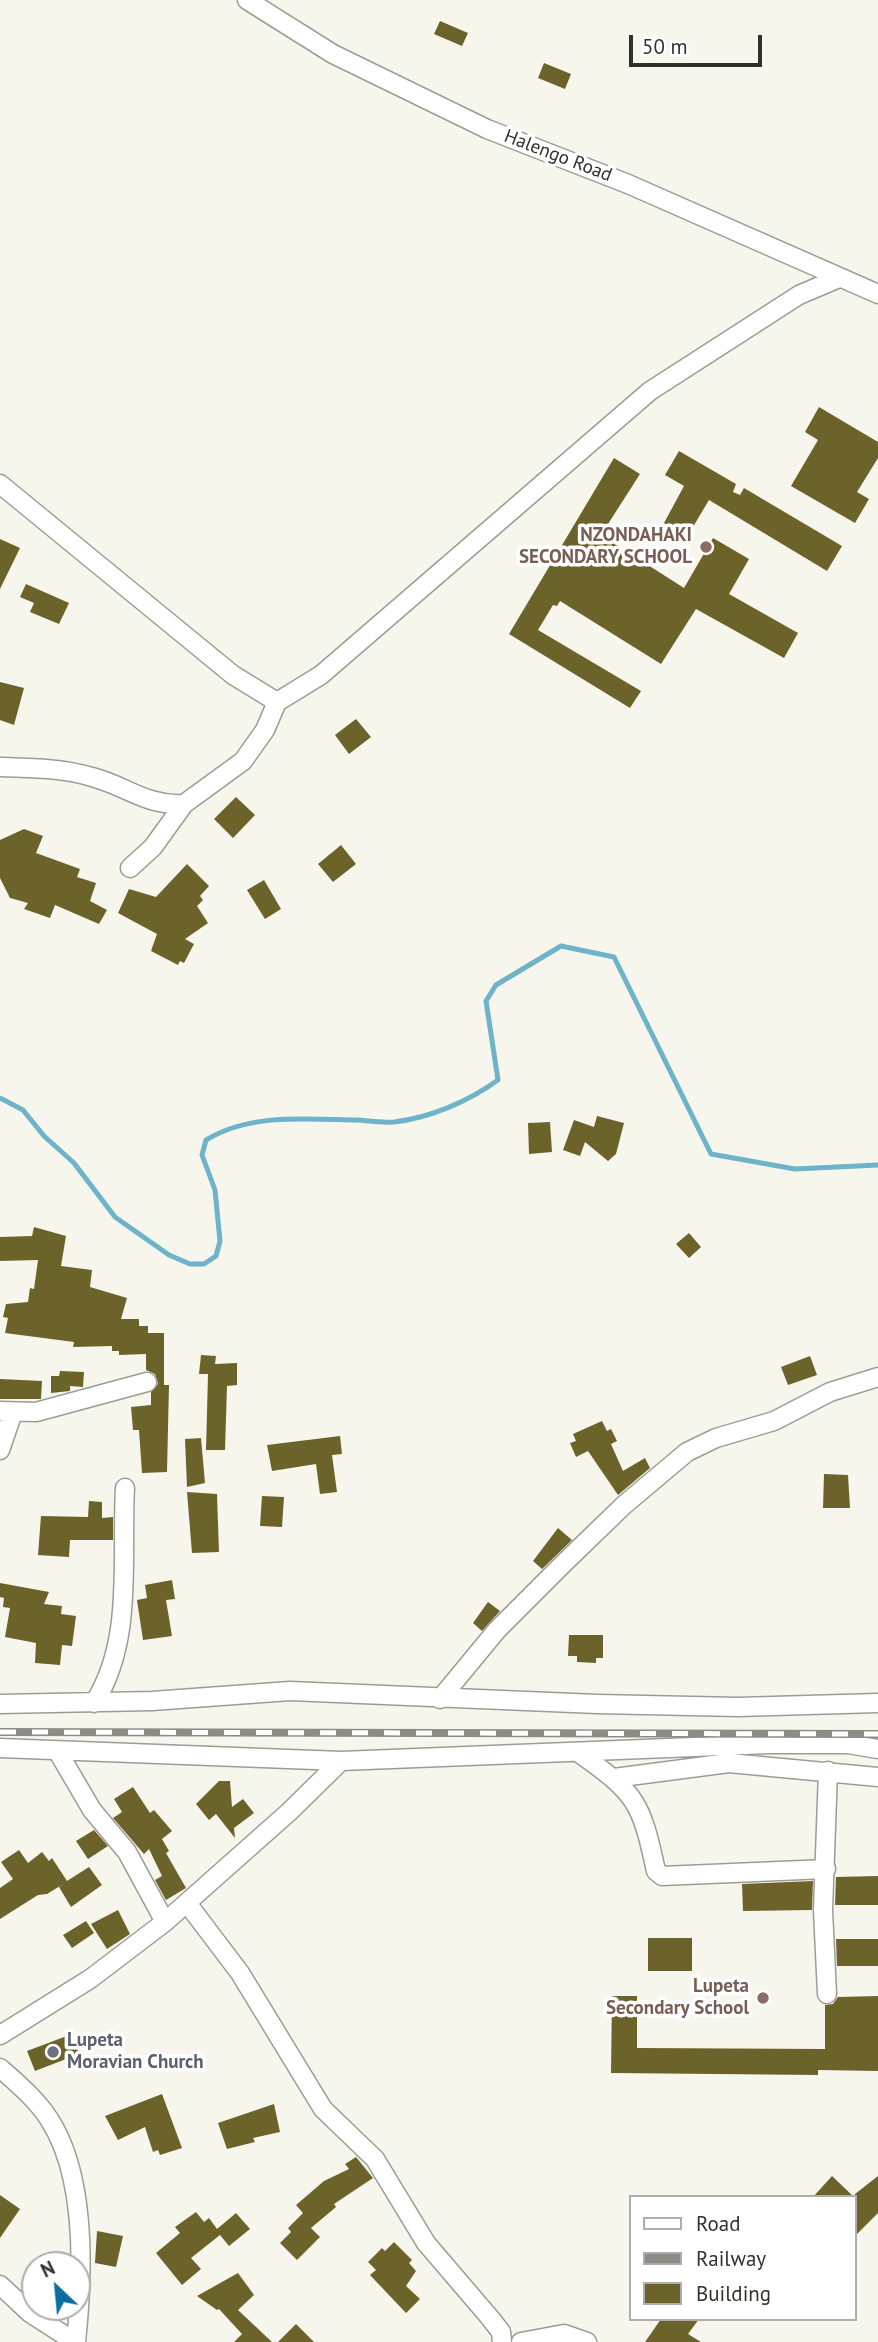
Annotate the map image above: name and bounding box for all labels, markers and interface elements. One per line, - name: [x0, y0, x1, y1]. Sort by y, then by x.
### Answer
- scale bar: [633, 21, 766, 65]
- text: 50 m: [642, 33, 688, 60]
- street label: Halengo Road: [501, 125, 615, 187]
- place label: NZONDAHAKI SECONDARY SCHOOL: [519, 525, 692, 569]
- marker: NZONDAHAKI SECONDARY SCHOOL: [698, 539, 714, 555]
- place label: Lupeta Secondary School: [606, 1976, 749, 2020]
- marker: Lupeta Secondary School: [755, 1990, 771, 2006]
- place label: Lupeta Moravian Church: [67, 2030, 204, 2074]
- marker: Lupeta Moravian Church: [45, 2044, 61, 2060]
- legend: [630, 2195, 857, 2321]
- text: Road: [696, 2210, 740, 2237]
- text: Railway: [696, 2245, 766, 2272]
- north arrow: [21, 2251, 91, 2321]
- text: N: [37, 2255, 59, 2282]
- text: Building: [696, 2280, 771, 2307]

